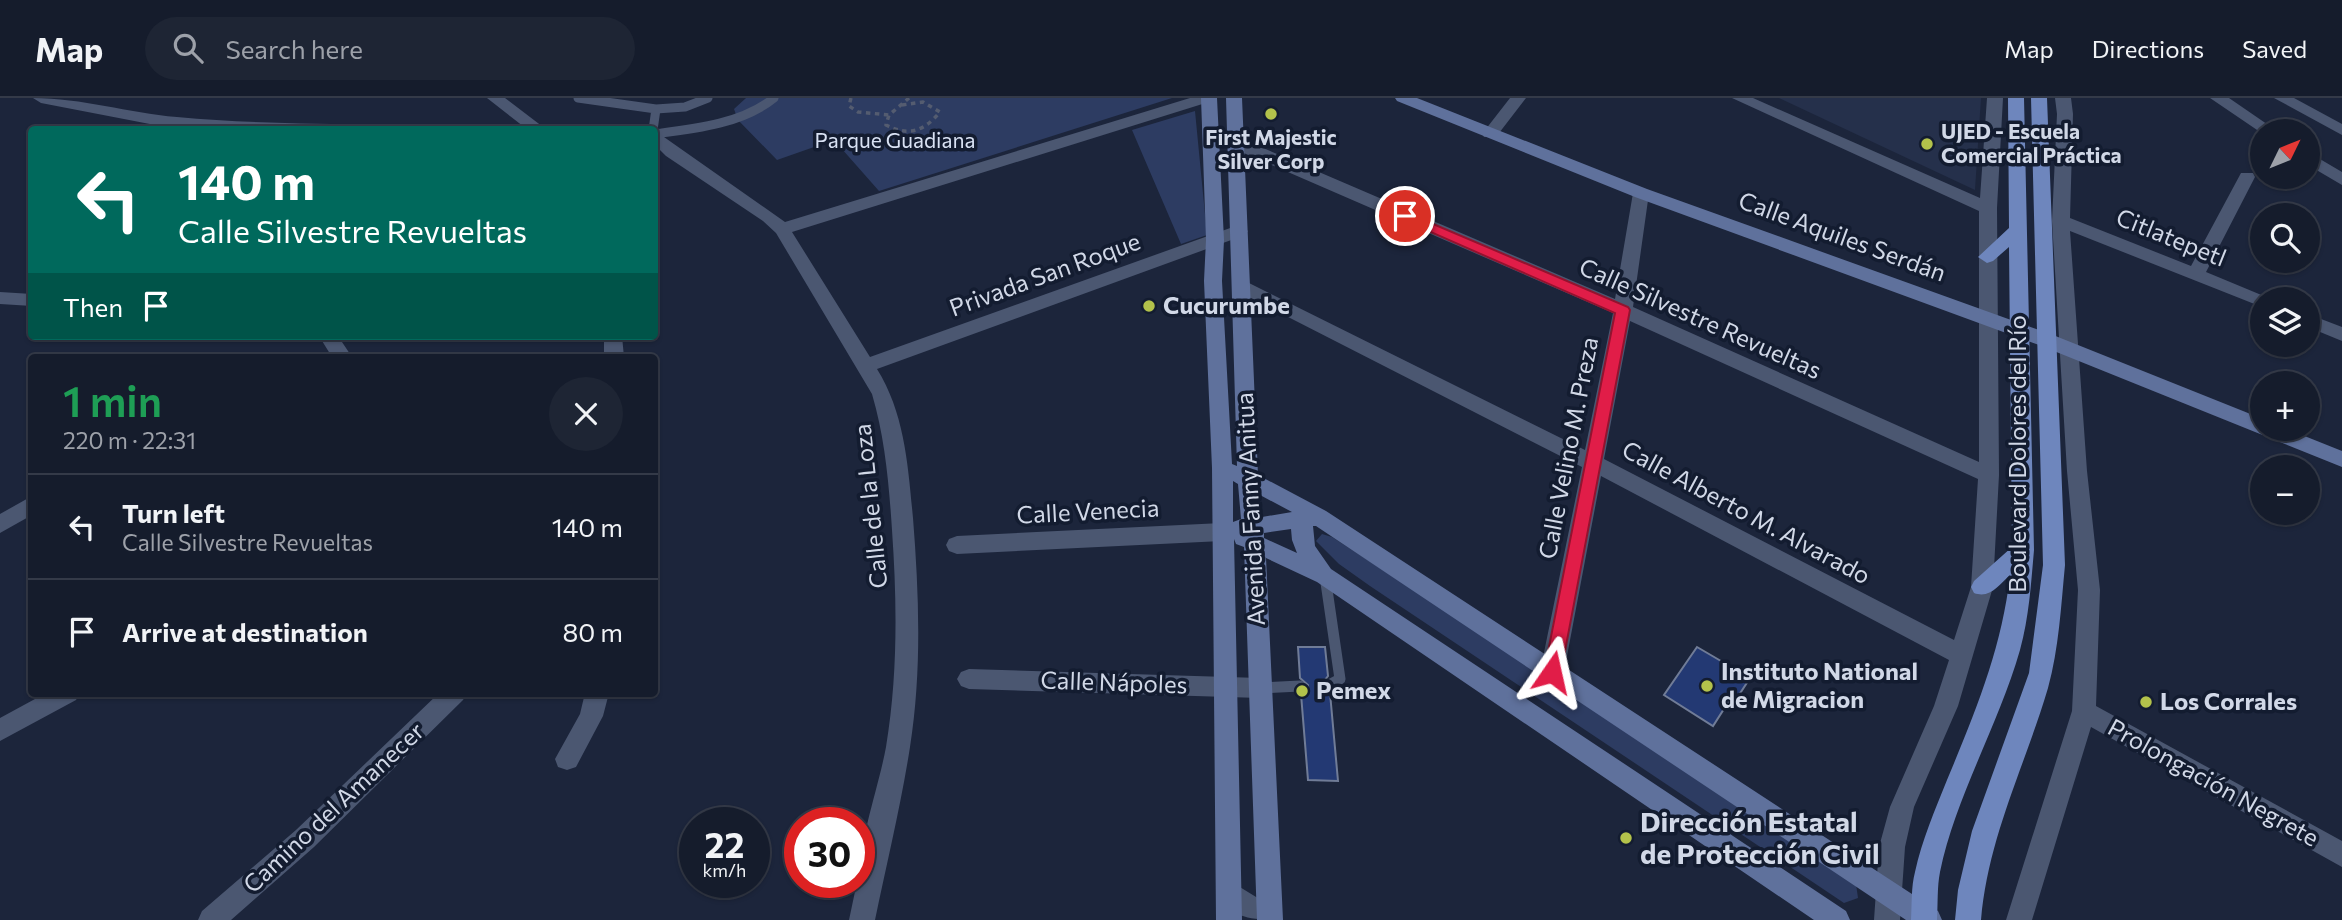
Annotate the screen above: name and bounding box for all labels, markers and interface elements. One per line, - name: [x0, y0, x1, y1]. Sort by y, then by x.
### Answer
- search box: [145, 17, 635, 80]
- text: Map: [35, 28, 103, 69]
- icon: search: [169, 29, 207, 67]
- text: Search here: [225, 33, 363, 64]
- text: Map: [2004, 34, 2054, 63]
- text: Directions: [2092, 34, 2204, 63]
- text: Saved: [2242, 34, 2307, 63]
- marker: First Majestic Silver Corp: [1263, 106, 1279, 122]
- place label: UJED - Escuela Comercial Práctica: [1941, 118, 2122, 167]
- north arrow: [2250, 119, 2320, 189]
- map controls: [2250, 119, 2320, 525]
- place label: First Majestic Silver Corp: [1205, 124, 1337, 173]
- park label: Parque Guadiana: [815, 127, 975, 152]
- marker: UJED - Escuela Comercial Práctica: [1919, 136, 1935, 152]
- text: 140 m: [178, 150, 315, 210]
- icon: left: [63, 154, 154, 245]
- street label: Calle Aquiles Serdán: [1735, 185, 1950, 287]
- pin: [1375, 186, 1435, 246]
- icon: arrive: [1386, 197, 1424, 235]
- street label: Citlatepetl: [2112, 201, 2231, 272]
- button: search: [2250, 203, 2320, 273]
- text: Calle Silvestre Revueltas: [178, 210, 527, 250]
- street label: Privada San Roque: [945, 226, 1144, 322]
- street label: Calle Silvestre Revueltas: [1575, 251, 1826, 384]
- icon: arrive: [137, 287, 175, 325]
- button: layers: [2250, 287, 2320, 357]
- place label: Cucurumbe: [1163, 290, 1290, 319]
- text: Then: [63, 291, 123, 322]
- marker: Cucurumbe: [1141, 298, 1157, 314]
- street label: Boulevard Dolores del Río: [2002, 315, 2031, 593]
- street label: Calle Velino M. Preza: [1532, 334, 1603, 561]
- button: +: [2250, 371, 2320, 441]
- text: 1 min: [63, 374, 162, 426]
- button: close: [549, 377, 623, 451]
- street label: Avenida Fanny Anitua: [1229, 392, 1270, 626]
- street label: Calle de la Loza: [846, 422, 893, 590]
- text: 220 m · 22:31: [63, 426, 196, 454]
- street label: Calle Alberto M. Alvarado: [1618, 434, 1876, 589]
- button: −: [2250, 455, 2320, 525]
- street label: Calle Venecia: [1016, 492, 1160, 529]
- text: Turn left: [122, 497, 225, 528]
- icon: left: [63, 508, 101, 546]
- text: 140 m: [552, 511, 623, 542]
- text: Calle Silvestre Revueltas: [122, 528, 373, 556]
- icon: arrive: [63, 613, 101, 651]
- text: Arrive at destination: [122, 616, 368, 647]
- text: 80 m: [563, 616, 623, 647]
- position arrow: [1515, 635, 1589, 709]
- place label: Instituto National de Migracion: [1721, 656, 1918, 713]
- street label: Calle Nápoles: [1040, 664, 1188, 699]
- place label: Pemex: [1316, 675, 1391, 704]
- marker: Instituto National de Migracion: [1699, 678, 1715, 694]
- marker: Pemex: [1294, 683, 1310, 699]
- place label: Los Corrales: [2160, 686, 2297, 715]
- marker: Los Corrales: [2138, 694, 2154, 710]
- street label: Prolongación Negrete: [2103, 712, 2324, 852]
- street label: Camino del Amanecer: [237, 715, 430, 898]
- place label: Dirección Estatal de Protección Civil: [1640, 804, 1880, 870]
- speed limit sign: 30: [784, 807, 875, 898]
- text: 22: [705, 822, 744, 865]
- marker: Dirección Estatal de Protección Civil: [1618, 830, 1634, 846]
- text: km/h: [703, 859, 746, 881]

